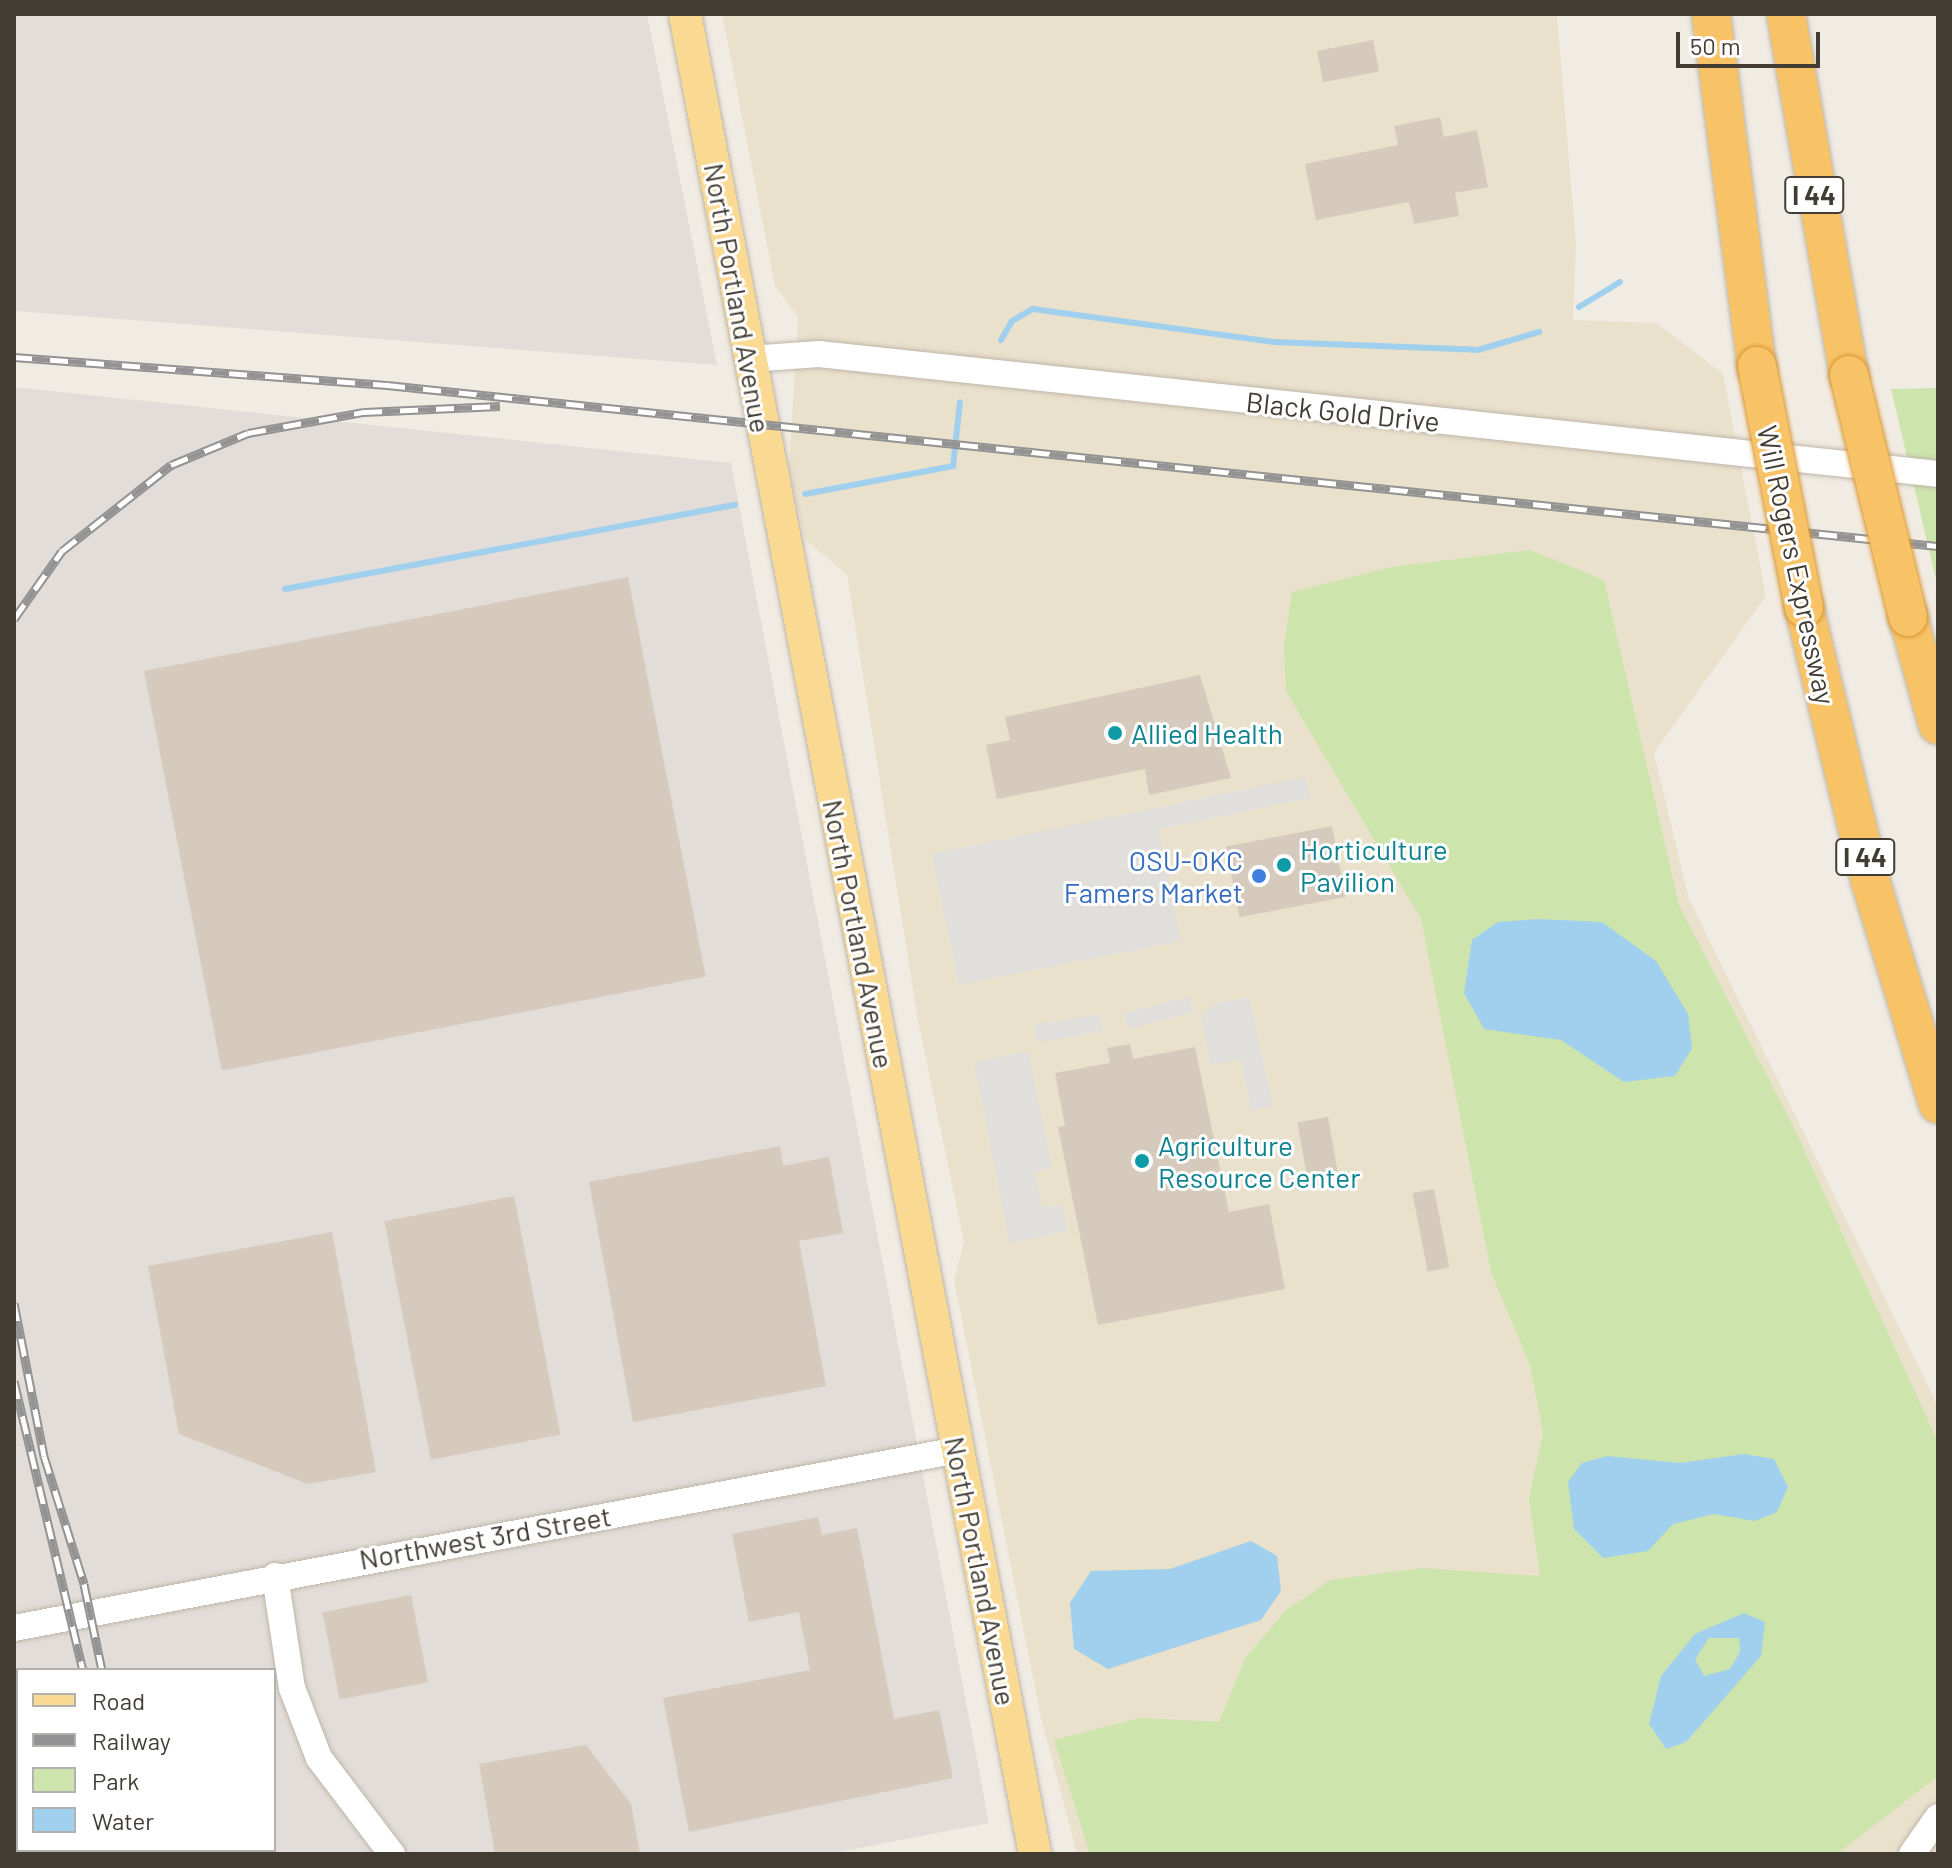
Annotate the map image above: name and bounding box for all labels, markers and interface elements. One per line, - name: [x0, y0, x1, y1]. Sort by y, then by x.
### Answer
- scale bar: [1680, 16, 1824, 66]
- text: 50 m: [1690, 31, 1741, 60]
- street label: North Portland Avenue: [698, 161, 778, 435]
- road number: I 44: [1784, 173, 1844, 217]
- street label: Black Gold Drive: [1244, 384, 1442, 438]
- street label: Will Rogers Expressway: [1751, 422, 1843, 708]
- place label: Allied Health: [1131, 716, 1283, 750]
- marker: Allied Health: [1106, 724, 1124, 742]
- street label: North Portland Avenue: [816, 797, 902, 1071]
- place label: Horticulture Pavilion: [1300, 832, 1448, 898]
- road number: I 44: [1835, 835, 1895, 879]
- place label: OSU-OKC Famers Market: [1064, 843, 1243, 909]
- marker: Horticulture Pavilion: [1275, 856, 1293, 874]
- marker: OSU-OKC Famers Market: [1250, 867, 1268, 885]
- place label: Agriculture Resource Center: [1158, 1128, 1360, 1194]
- marker: Agriculture Resource Center: [1133, 1152, 1151, 1170]
- street label: North Portland Avenue: [938, 1434, 1024, 1708]
- street label: Northwest 3rd Street: [356, 1498, 614, 1576]
- legend: [16, 1668, 276, 1852]
- text: Road: [92, 1686, 145, 1715]
- text: Railway: [92, 1726, 171, 1755]
- text: Park: [92, 1766, 139, 1795]
- text: Water: [92, 1806, 154, 1835]

